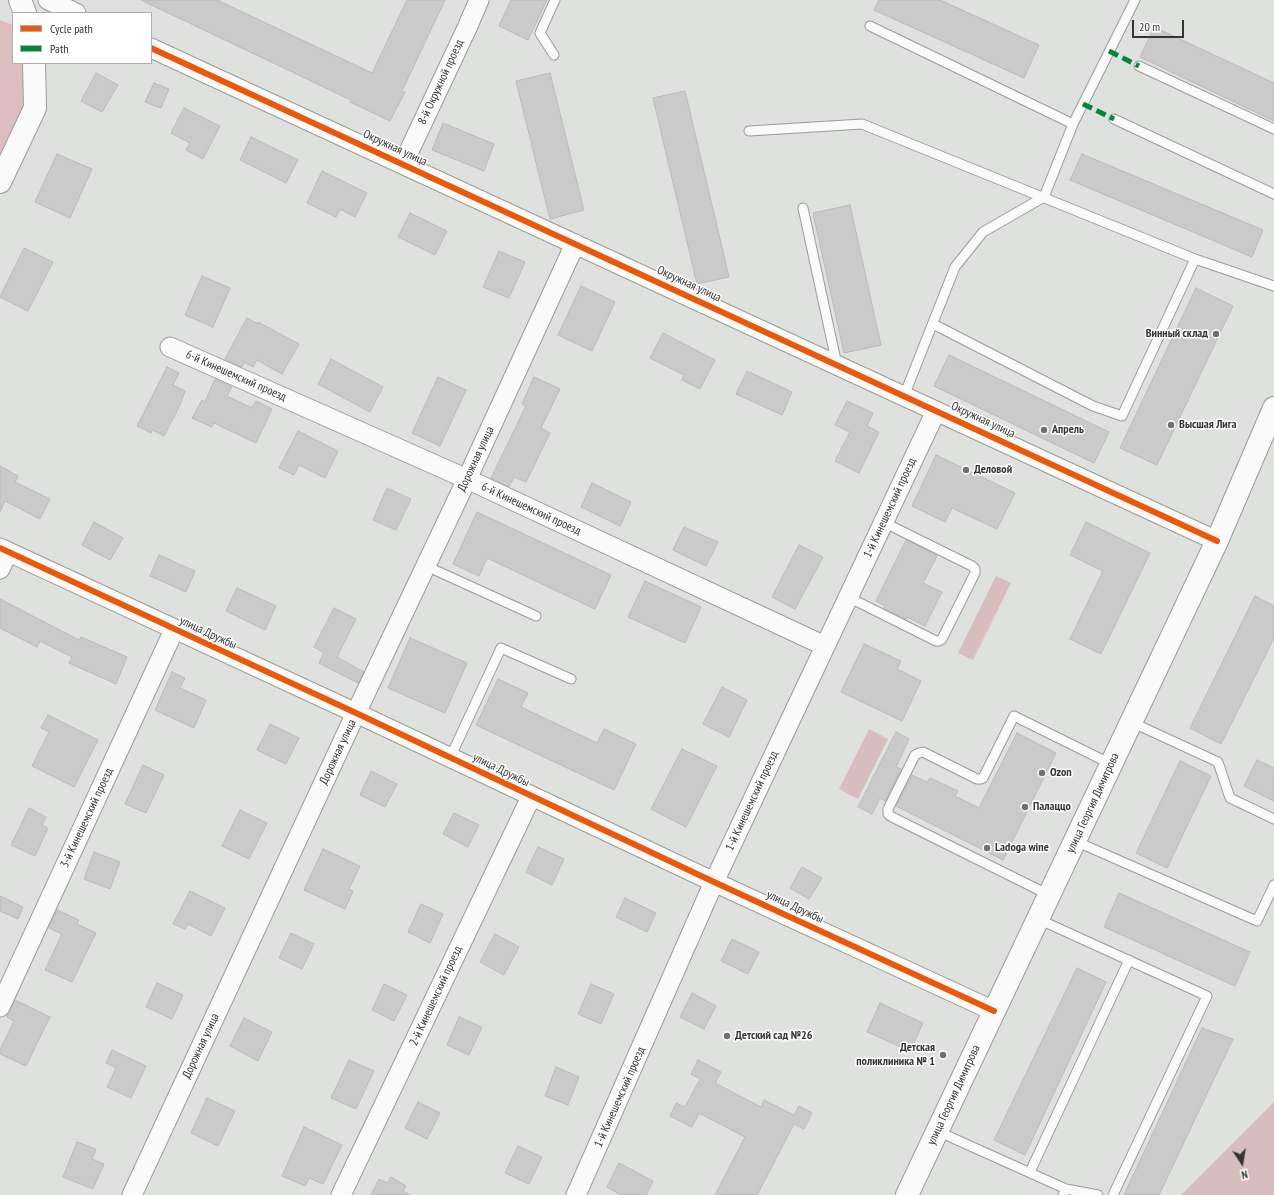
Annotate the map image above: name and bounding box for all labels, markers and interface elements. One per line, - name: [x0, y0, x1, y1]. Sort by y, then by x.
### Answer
- legend: [12, 12, 152, 64]
- scale bar: [1134, 12, 1186, 38]
- text: 20 m: [1139, 19, 1160, 34]
- text: Cycle path: [50, 21, 93, 36]
- street label: 8-й Окружной проезд: [415, 37, 467, 127]
- text: Path: [50, 41, 68, 56]
- street label: Окружная улица: [361, 127, 429, 169]
- street label: Окружная улица: [655, 263, 723, 305]
- place label: Винный склад: [1146, 327, 1208, 341]
- marker: Винный склад: [1211, 329, 1221, 339]
- street label: 6-й Кинешемский проезд: [184, 347, 288, 405]
- street label: Окружная улица: [949, 399, 1017, 441]
- place label: Высшая Лига: [1179, 418, 1236, 432]
- marker: Высшая Лига: [1166, 420, 1176, 430]
- place label: Апрель: [1052, 423, 1084, 437]
- street label: Дорожная улица: [455, 424, 497, 494]
- marker: Апрель: [1039, 425, 1049, 435]
- street label: 1-й Кинешемский проезд: [861, 456, 919, 560]
- place label: Деловой: [974, 463, 1012, 477]
- marker: Деловой: [961, 465, 971, 475]
- street label: 6-й Кинешемский проезд: [479, 480, 583, 538]
- street label: улица Дружбы: [177, 614, 239, 652]
- street label: Дорожная улица: [317, 717, 359, 787]
- street label: 1-й Кинешемский проезд: [723, 749, 781, 853]
- street label: улица Дружбы: [470, 750, 532, 790]
- street label: улица Георгия Димитрова: [1063, 751, 1123, 855]
- street label: 3-й Кинешемский проезд: [58, 766, 116, 870]
- place label: Ozon: [1050, 766, 1072, 780]
- marker: Ozon: [1037, 768, 1047, 778]
- place label: Палаццо: [1033, 800, 1071, 814]
- marker: Палаццо: [1020, 802, 1030, 812]
- place label: Ladoga wine: [995, 841, 1049, 855]
- marker: Ladoga wine: [982, 843, 992, 853]
- street label: улица Дружбы: [764, 888, 826, 926]
- street label: 2-й Кинешемский проезд: [407, 944, 465, 1048]
- street label: Дорожная улица: [180, 1011, 222, 1081]
- place label: Детский сад №26: [735, 1029, 812, 1043]
- marker: Детский сад №26: [722, 1031, 732, 1041]
- place label: Детская поликлиника № 1: [856, 1041, 935, 1069]
- street label: улица Георгия Димитрова: [924, 1043, 984, 1147]
- street label: 1-й Кинешемский проезд: [591, 1045, 649, 1149]
- marker: Детская поликлиника № 1: [938, 1050, 948, 1060]
- north arrow: [1222, 1143, 1262, 1183]
- text: N: [1240, 1167, 1249, 1182]

